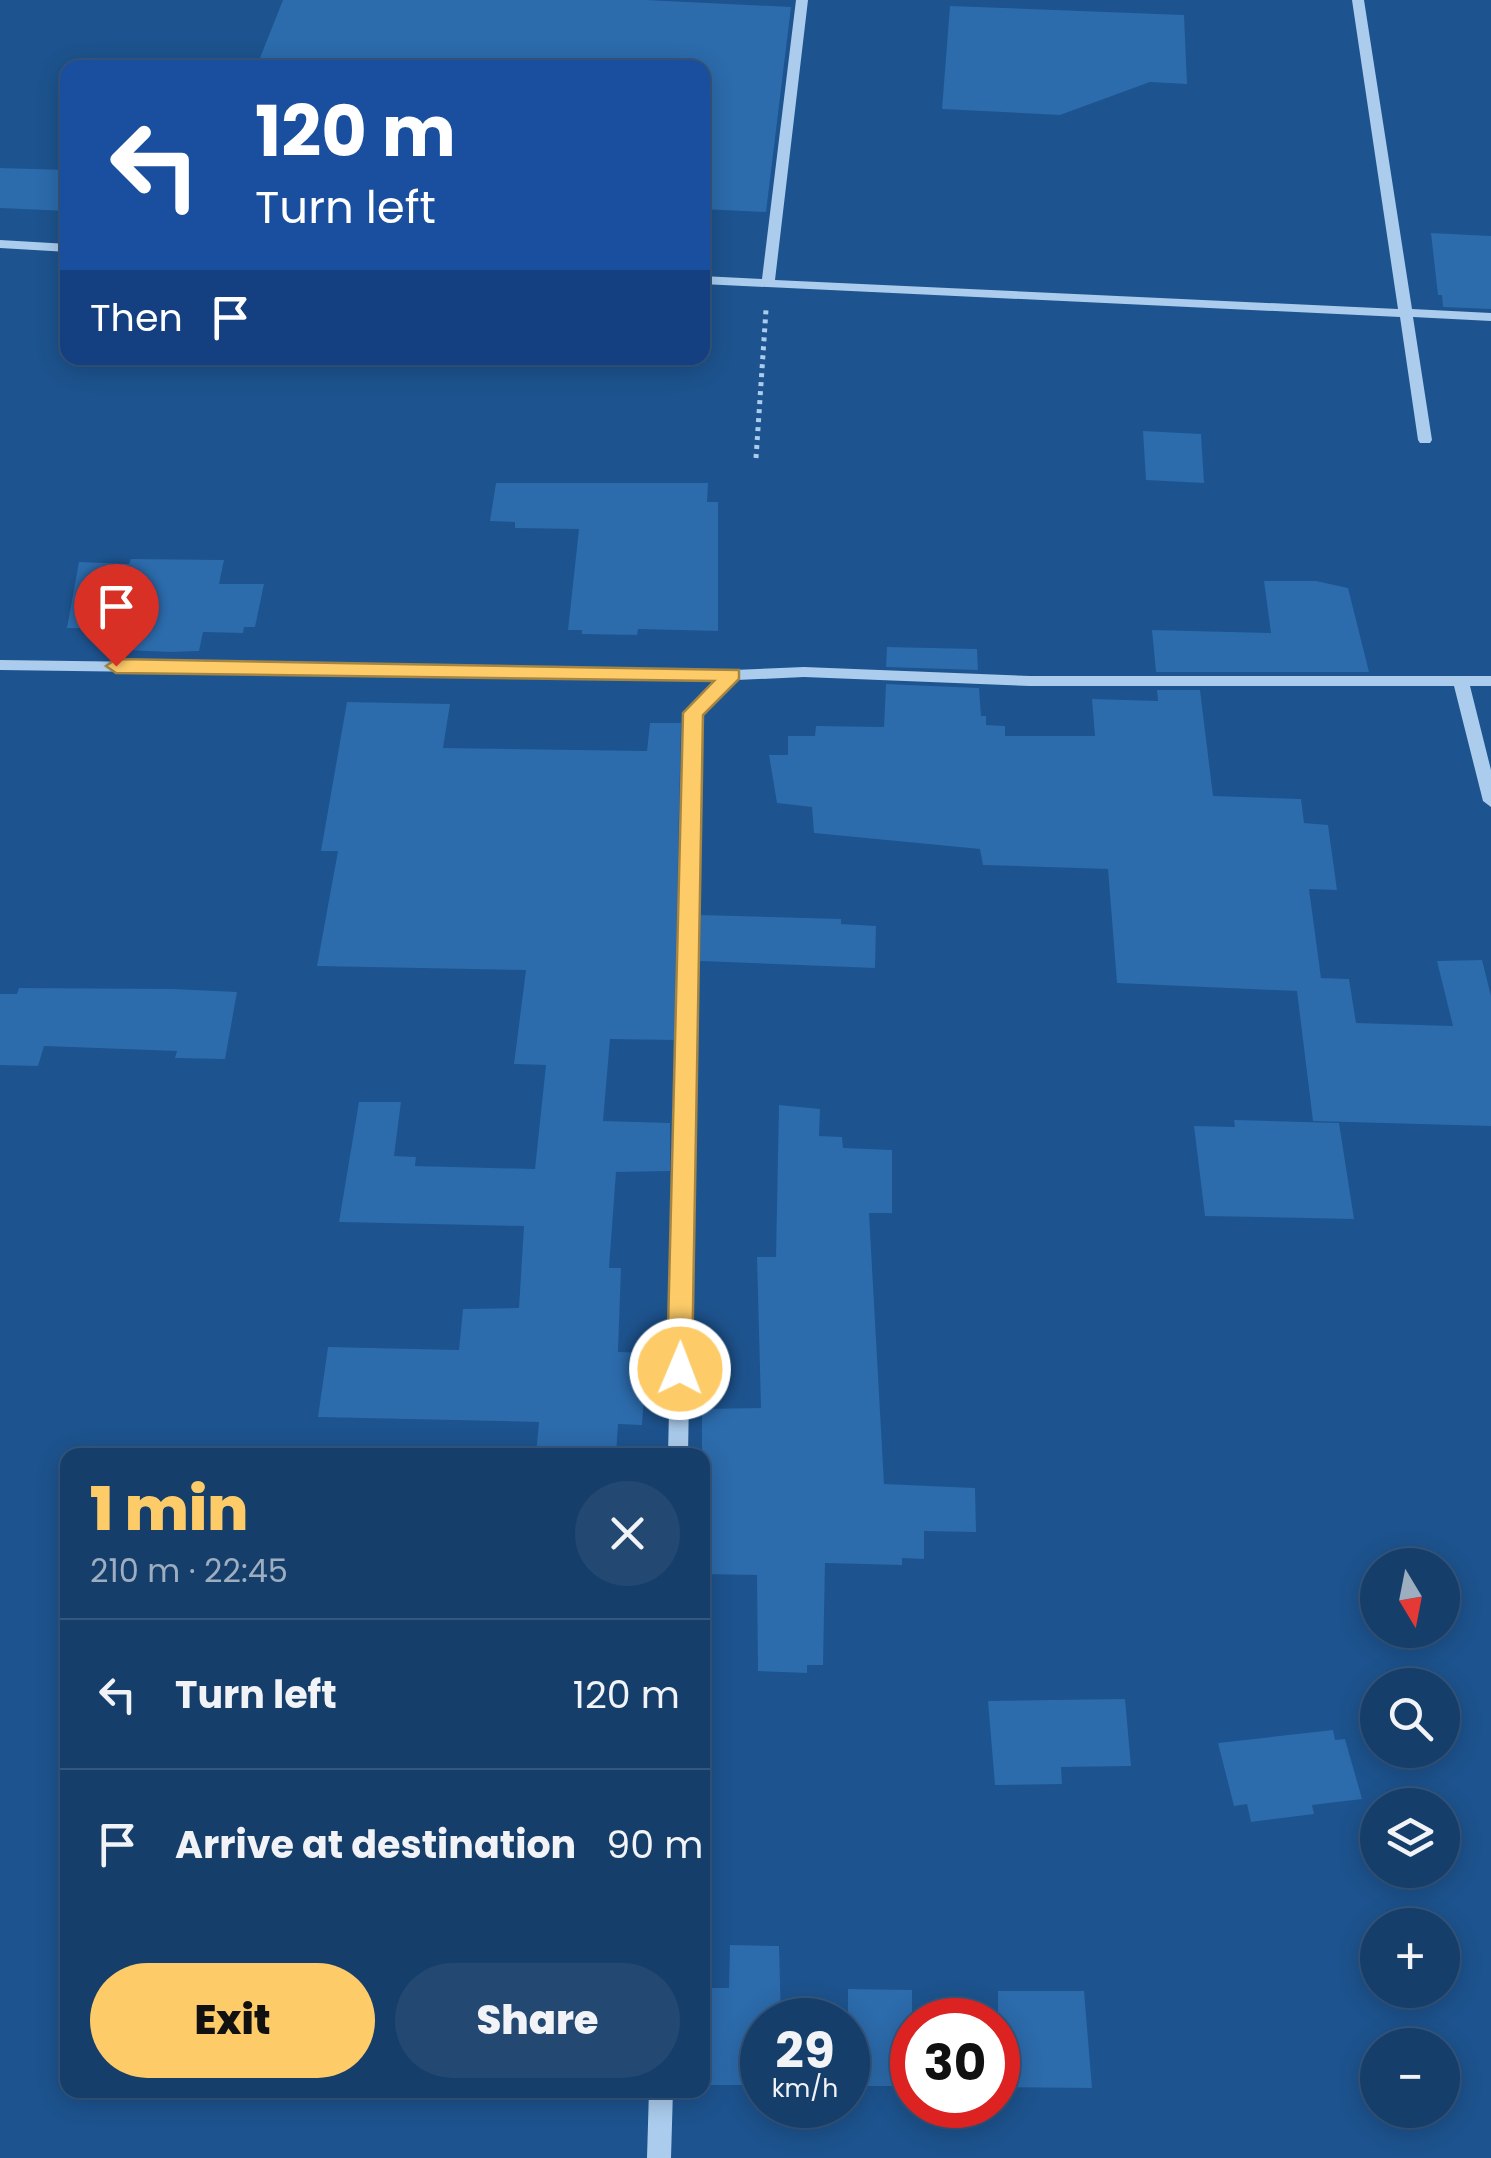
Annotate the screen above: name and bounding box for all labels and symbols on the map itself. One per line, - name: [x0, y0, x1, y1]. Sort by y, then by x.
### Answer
- pin: [74, 564, 159, 667]
- position arrow: [628, 1317, 732, 1421]
- north arrow: [1360, 1548, 1460, 1648]
- speed limit sign: 30: [890, 1998, 1020, 2128]

